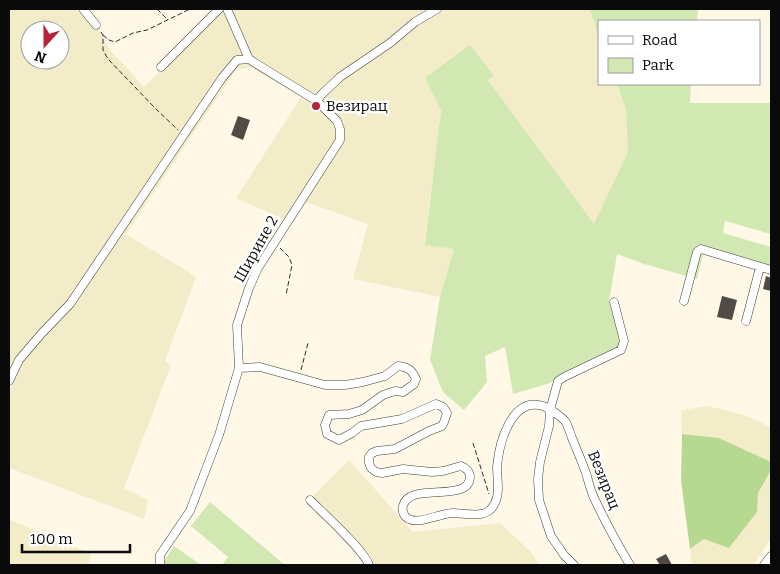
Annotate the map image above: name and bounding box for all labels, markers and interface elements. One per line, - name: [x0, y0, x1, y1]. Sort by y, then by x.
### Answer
- north arrow: [20, 20, 70, 70]
- legend: [598, 20, 760, 85]
- text: Road: [642, 31, 677, 49]
- text: N: [32, 47, 49, 67]
- text: Park: [642, 56, 674, 74]
- place label: Везирац: [326, 97, 388, 115]
- marker: Везирац: [310, 100, 322, 112]
- street label: Ширине 2: [230, 213, 282, 285]
- street label: Везирац: [584, 448, 624, 512]
- scale bar: [22, 522, 130, 554]
- text: 100 m: [30, 530, 73, 548]

